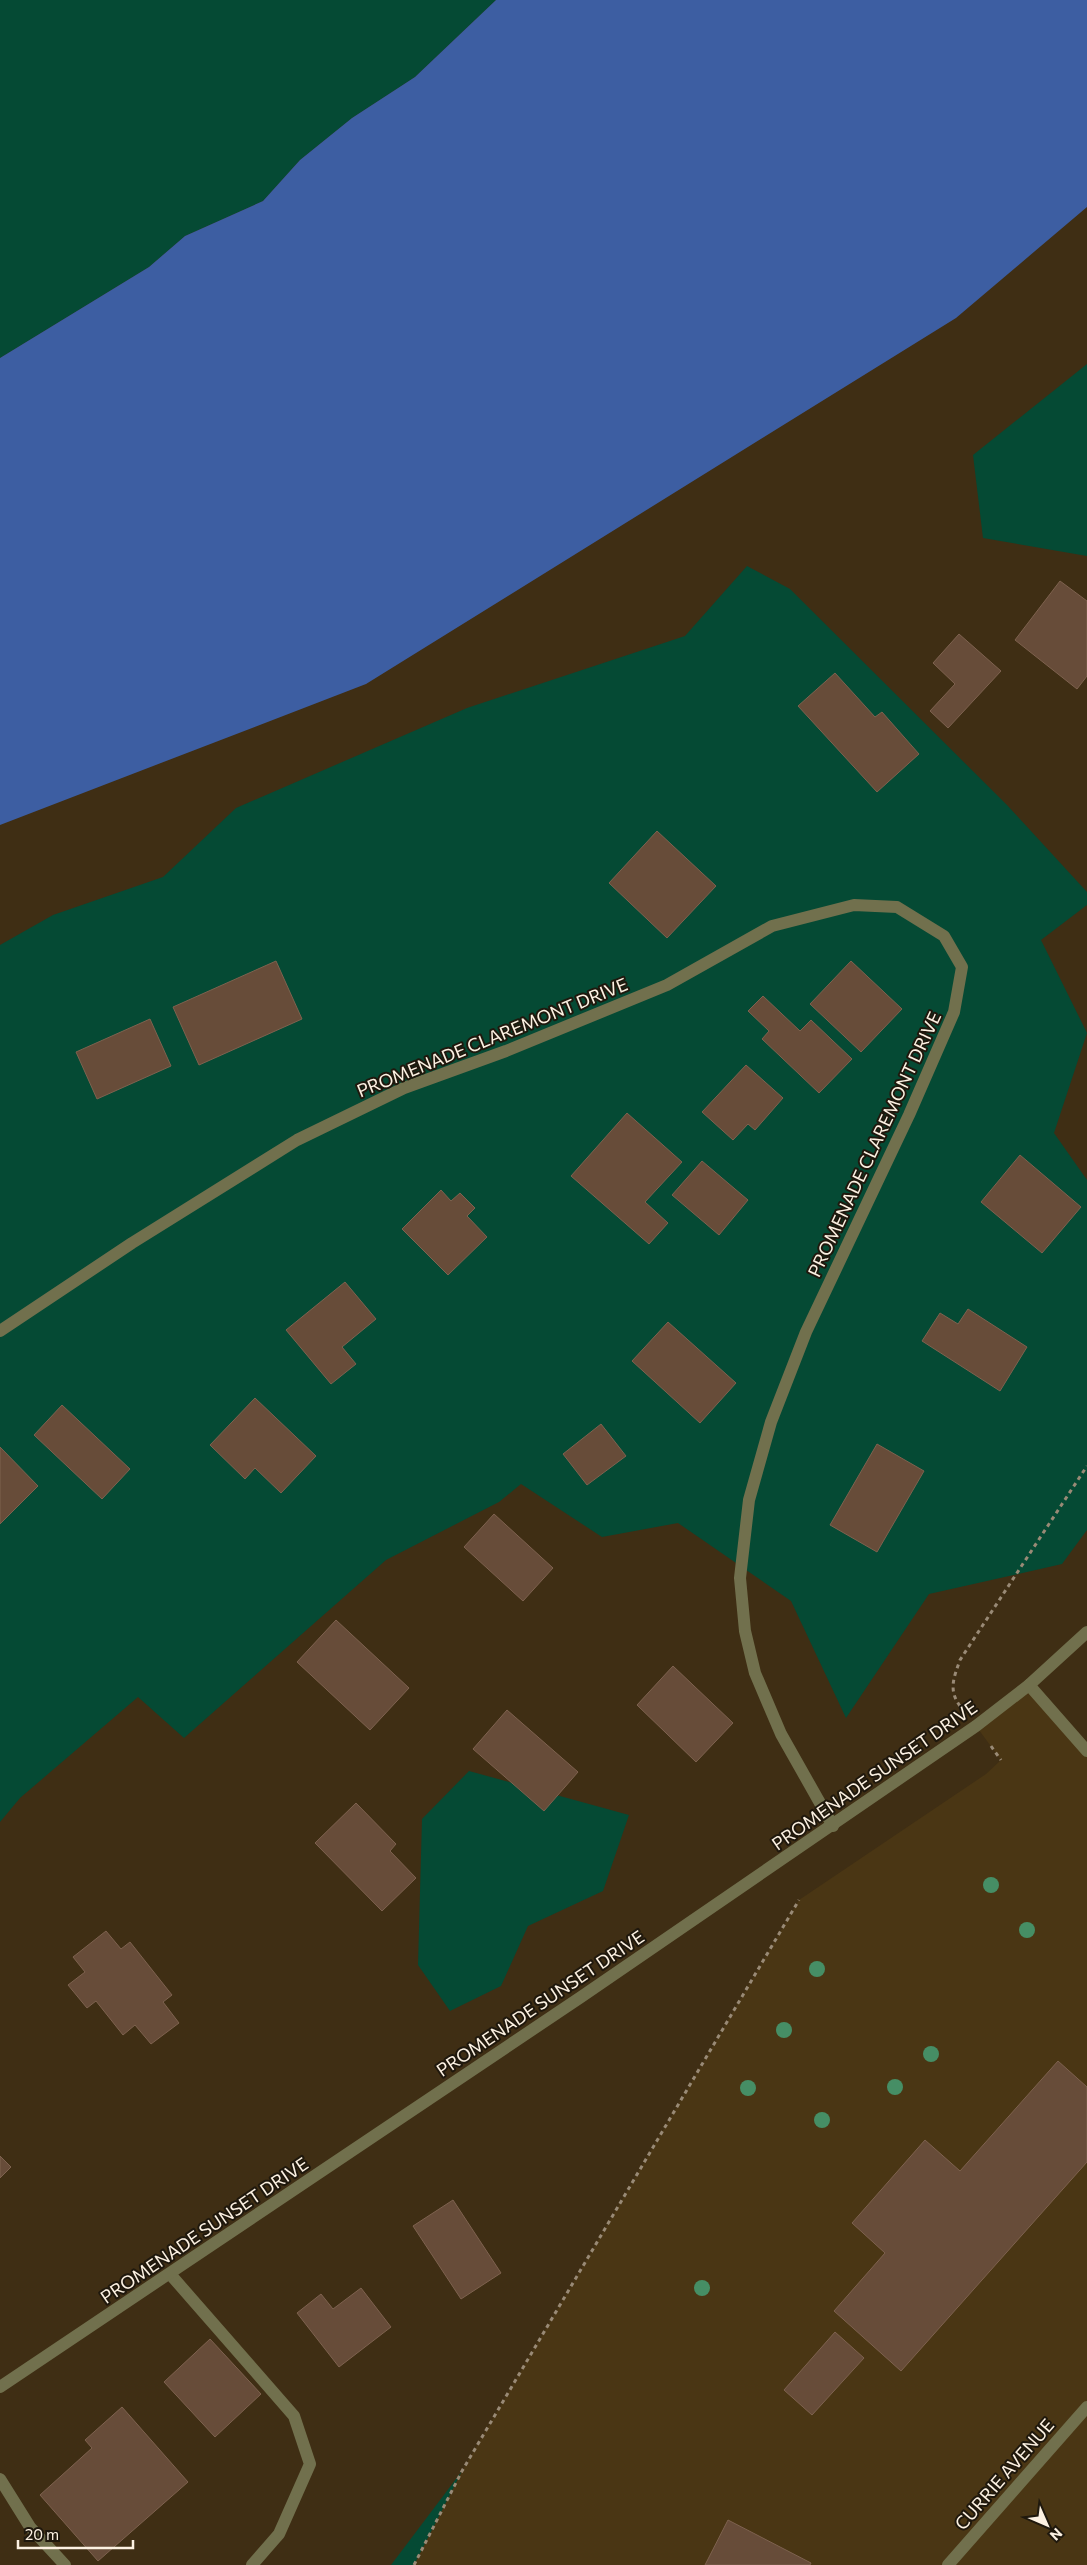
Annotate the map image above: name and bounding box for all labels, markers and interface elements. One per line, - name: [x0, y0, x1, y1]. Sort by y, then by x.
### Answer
- street label: PROMENADE CLAREMONT DRIVE: [353, 972, 631, 1102]
- street label: PROMENADE CLAREMONT DRIVE: [803, 1008, 945, 1280]
- street label: PROMENADE SUNSET DRIVE: [767, 1696, 981, 1854]
- street label: PROMENADE SUNSET DRIVE: [432, 1925, 648, 2081]
- street label: PROMENADE SUNSET DRIVE: [96, 2152, 312, 2308]
- street label: CURRIE AVENUE: [950, 2414, 1058, 2534]
- north arrow: [1022, 2500, 1072, 2550]
- scale bar: [18, 2518, 132, 2550]
- text: 20 m: [25, 2525, 59, 2543]

